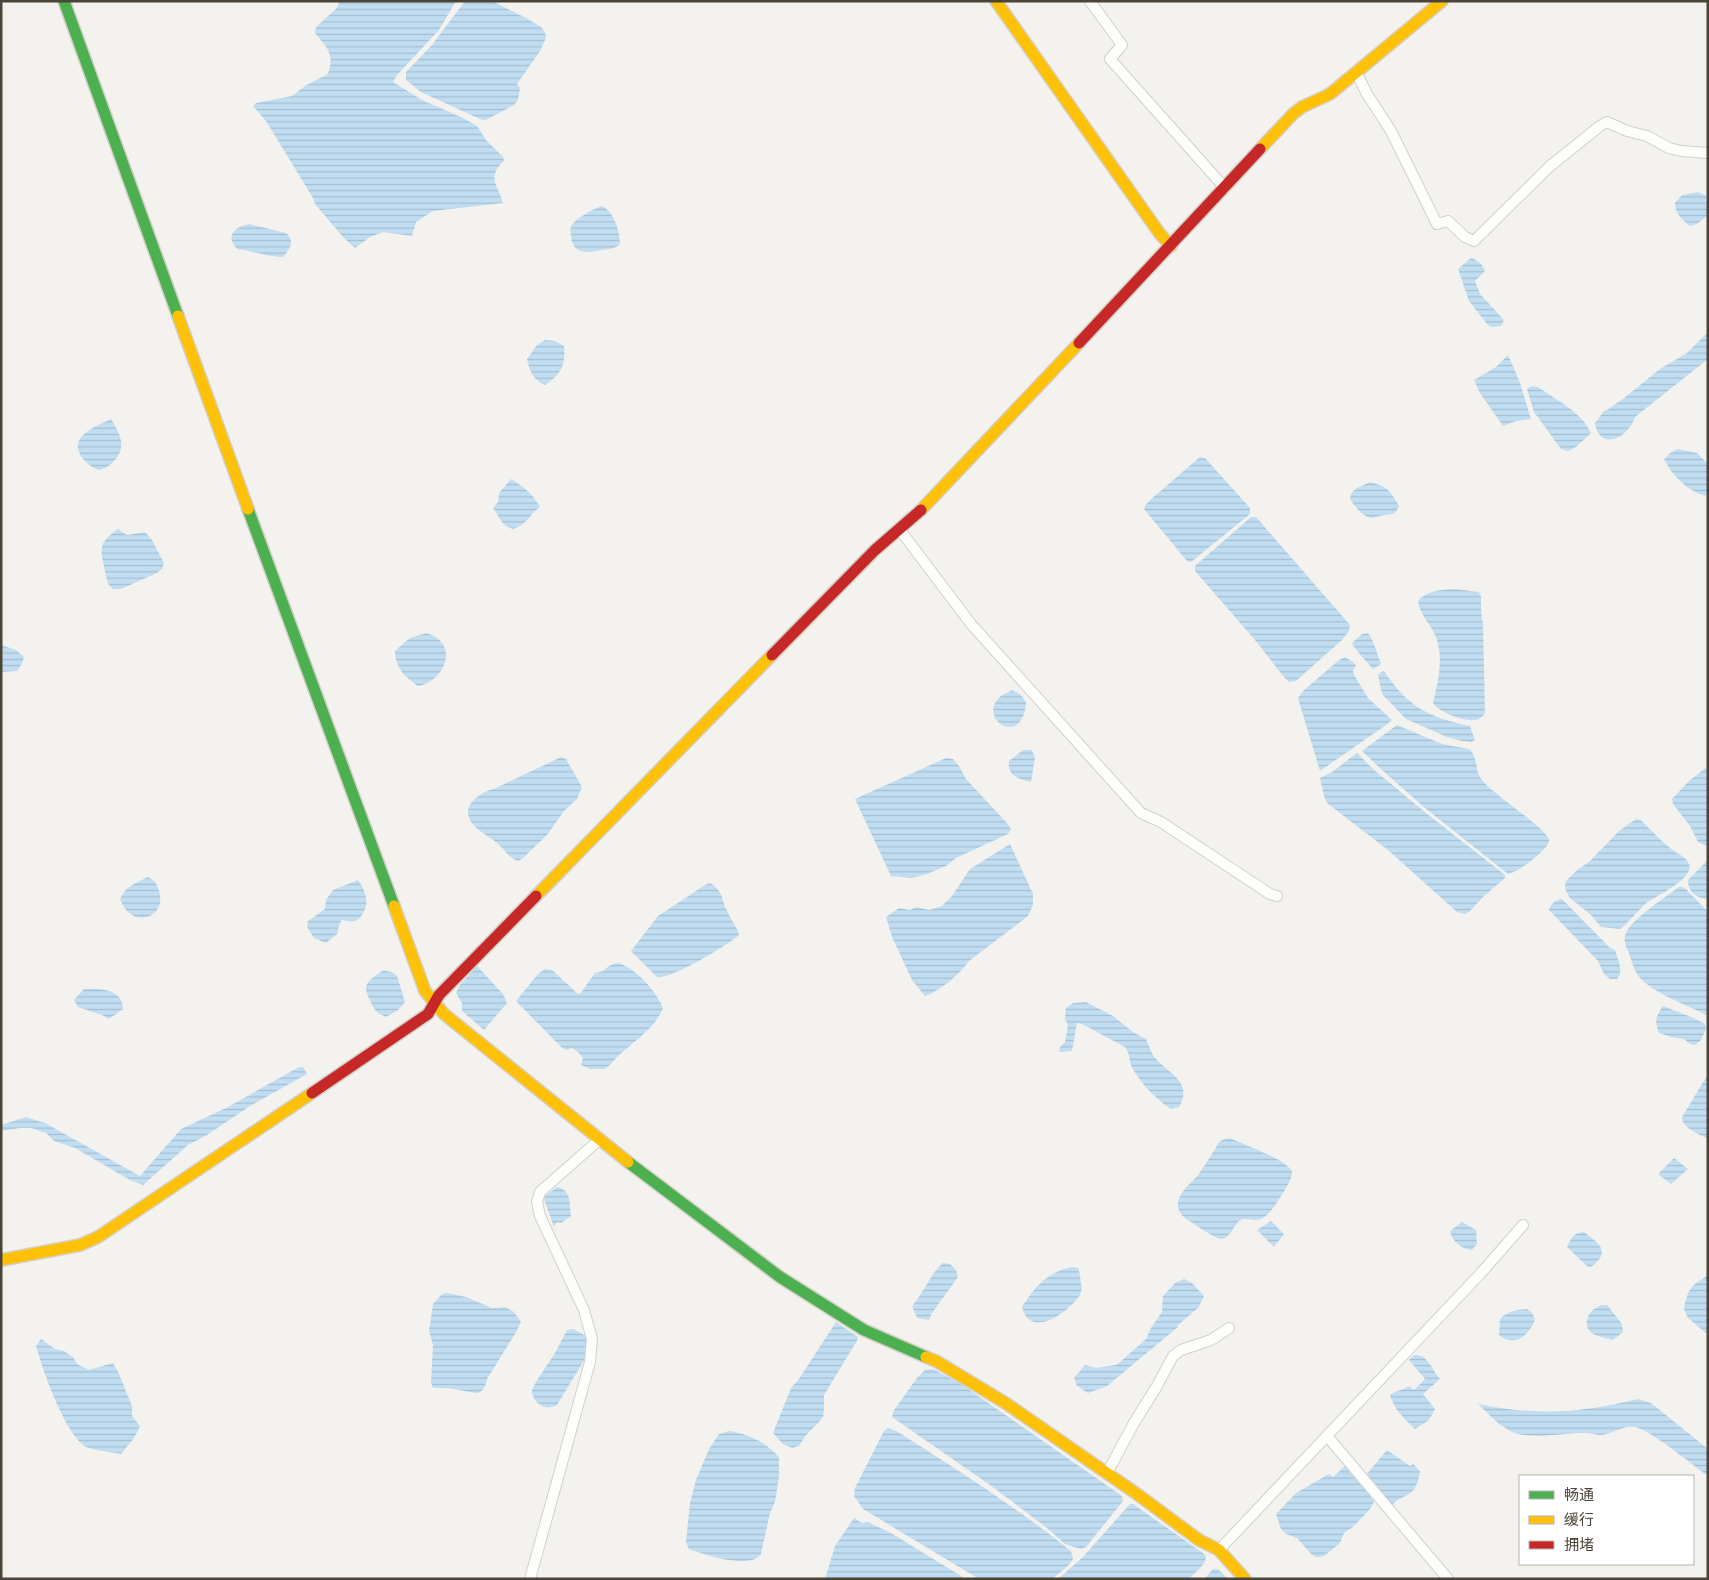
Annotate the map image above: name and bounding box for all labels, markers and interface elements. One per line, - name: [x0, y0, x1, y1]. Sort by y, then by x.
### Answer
- legend: [1519, 1475, 1694, 1565]
- text: 畅通: [1564, 1486, 1594, 1505]
- text: 缓行: [1564, 1511, 1594, 1530]
- text: 拥堵: [1564, 1536, 1594, 1555]

